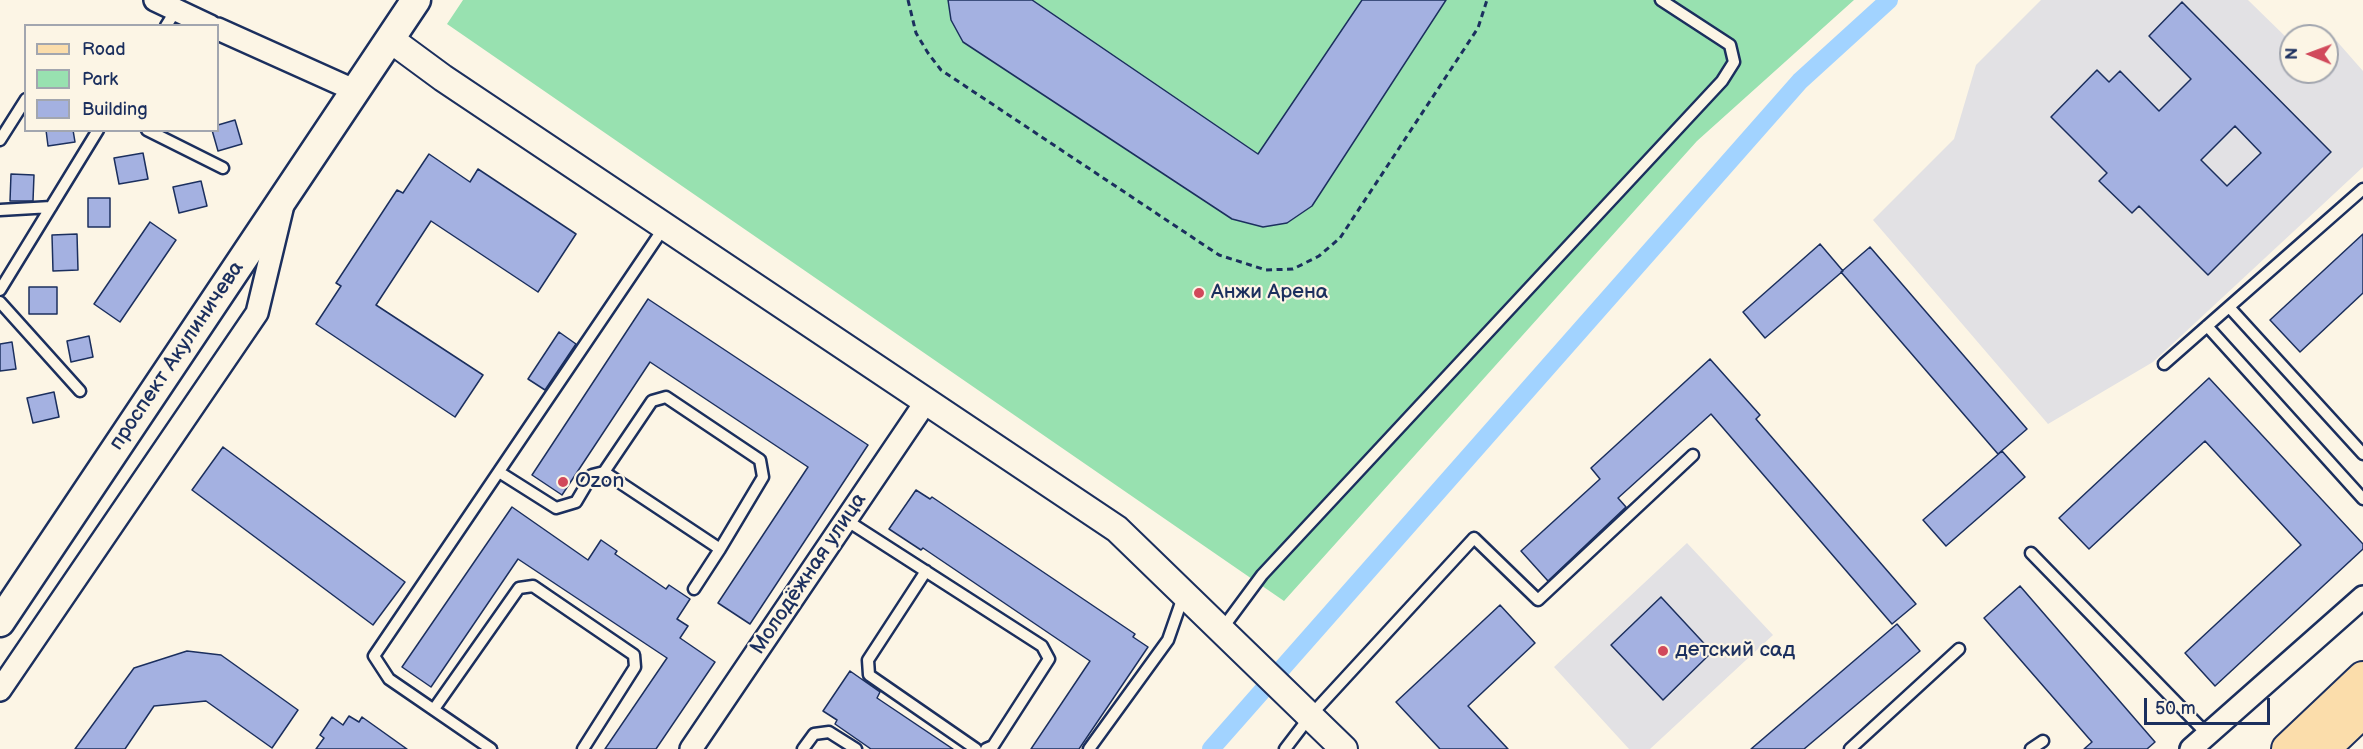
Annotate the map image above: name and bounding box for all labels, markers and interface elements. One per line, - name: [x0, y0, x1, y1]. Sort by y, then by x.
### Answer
- legend: [24, 24, 219, 132]
- north arrow: [2279, 24, 2339, 84]
- text: Road: [82, 39, 126, 60]
- text: N: [2283, 48, 2302, 60]
- text: Park: [82, 69, 118, 90]
- text: Building: [82, 99, 148, 120]
- street label: проспект Акулиничева: [104, 257, 250, 455]
- place label: Анжи Арена: [1211, 280, 1328, 306]
- marker: Анжи Арена: [1192, 286, 1206, 300]
- place label: Ozon: [575, 469, 624, 495]
- marker: Ozon: [556, 475, 570, 489]
- street label: Молодёжная улица: [746, 488, 872, 660]
- place label: детский сад: [1675, 638, 1795, 664]
- marker: детский сад: [1656, 644, 1670, 658]
- scale bar: [2147, 686, 2273, 724]
- text: 50 m: [2155, 698, 2196, 719]

